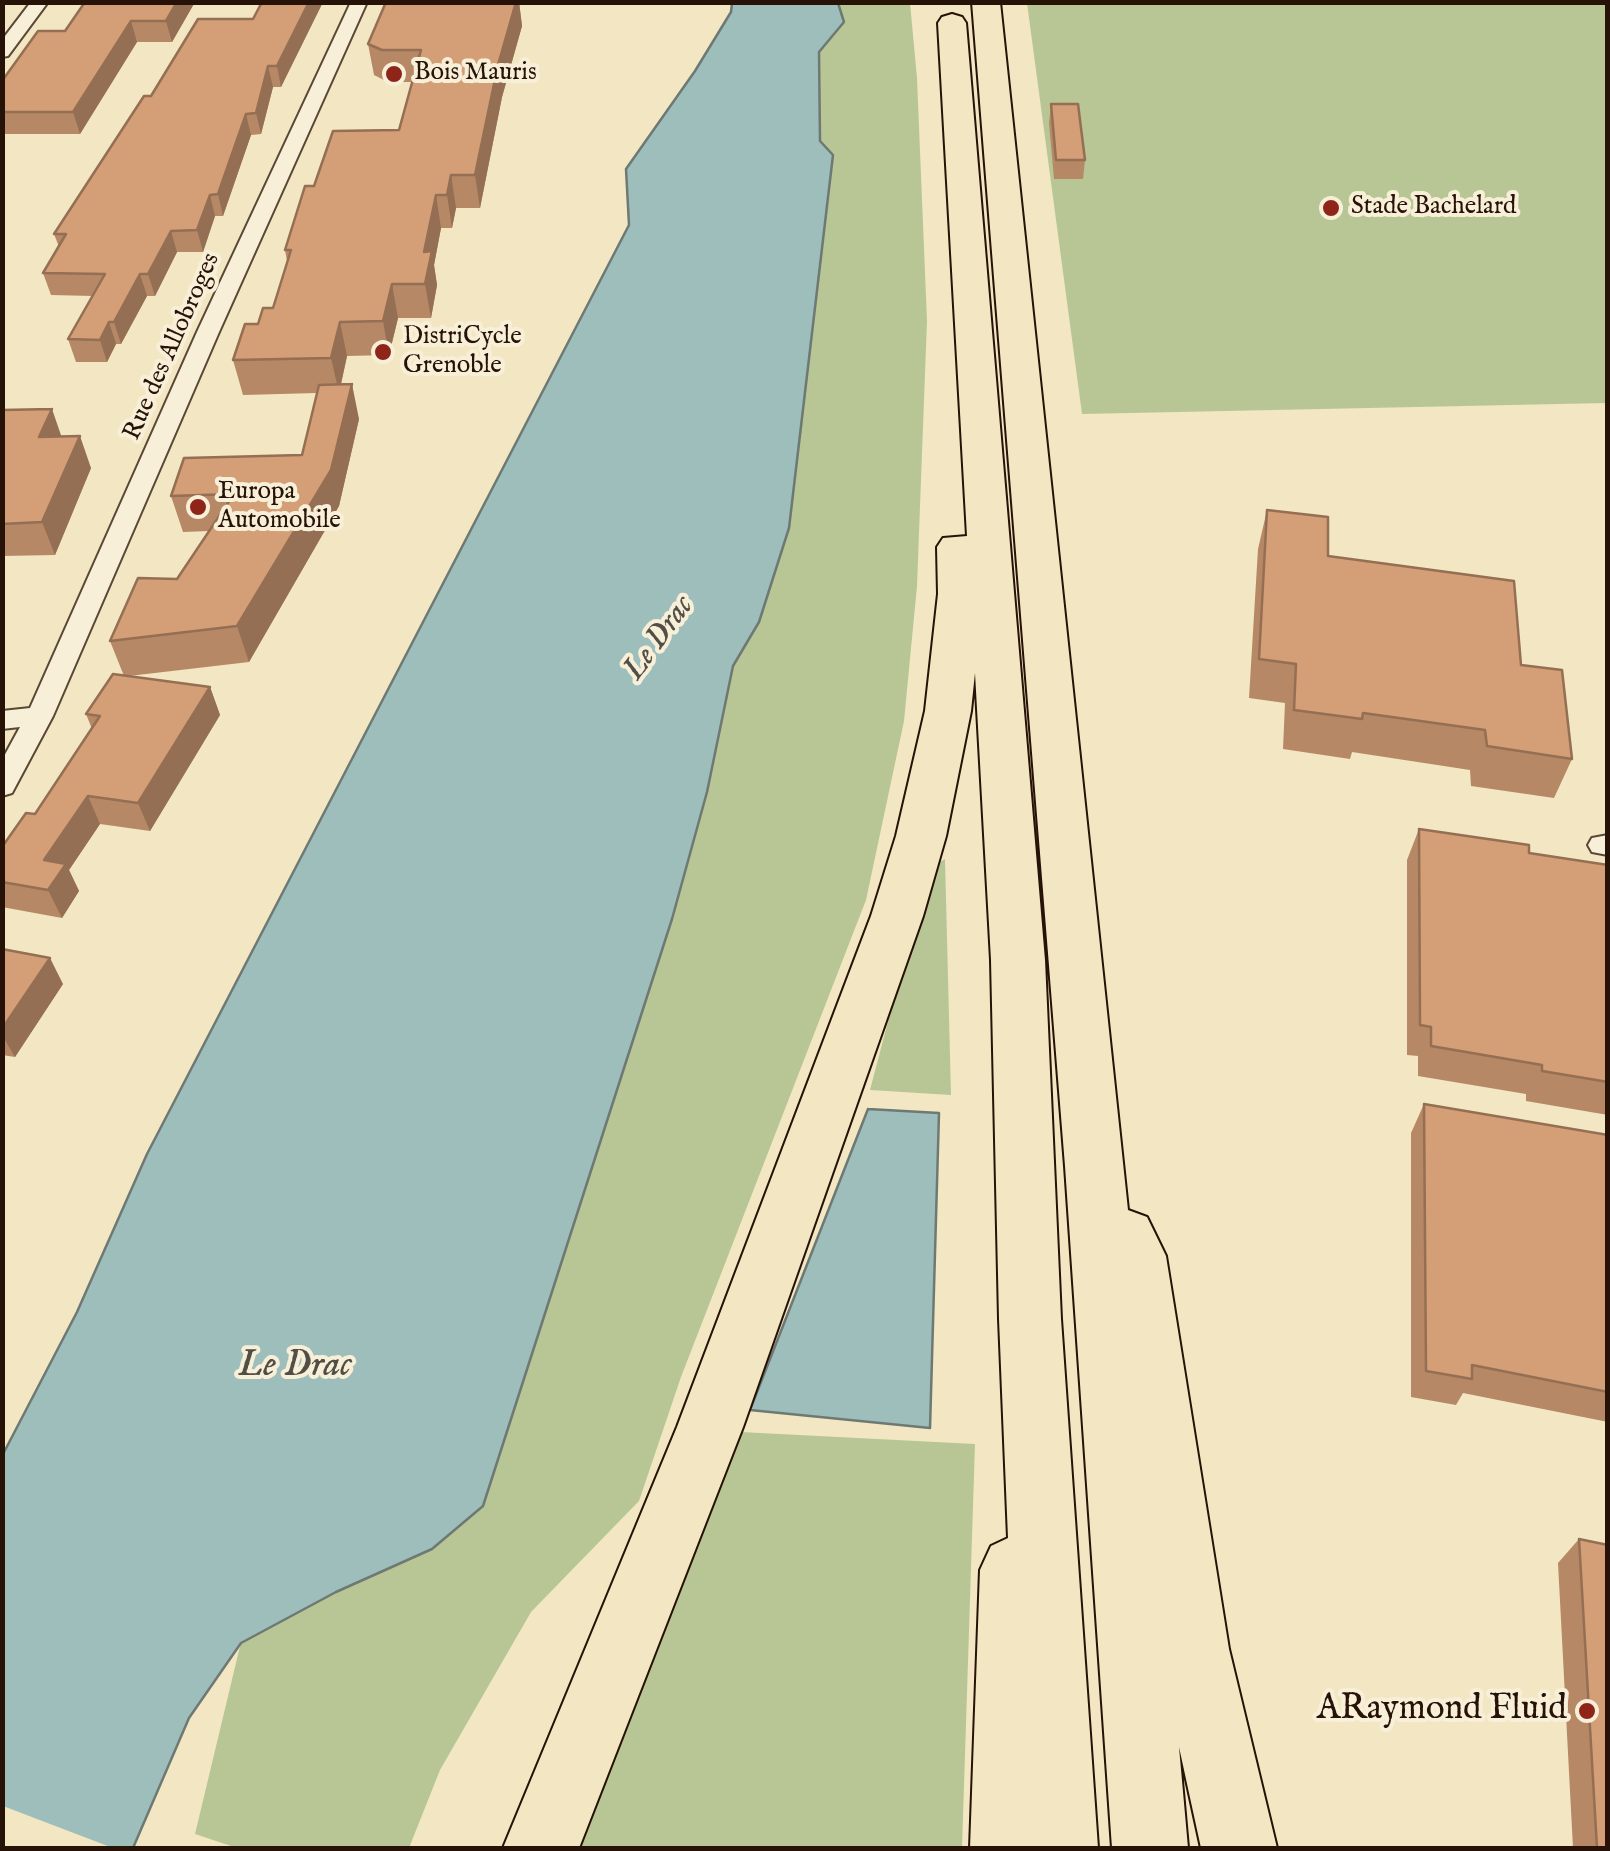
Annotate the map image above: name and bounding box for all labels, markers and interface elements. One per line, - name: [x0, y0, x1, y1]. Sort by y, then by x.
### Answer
- place label: Bois Mauris: [414, 59, 537, 89]
- marker: Bois Mauris: [383, 63, 405, 85]
- place label: Stade Bachelard: [1351, 193, 1516, 223]
- marker: Stade Bachelard: [1320, 197, 1342, 219]
- street label: Rue des Allobroges: [118, 249, 228, 445]
- place label: DistriCycle Grenoble: [403, 323, 522, 382]
- marker: DistriCycle Grenoble: [372, 341, 394, 363]
- place label: Europa Automobile: [218, 478, 341, 537]
- marker: Europa Automobile: [187, 496, 209, 518]
- water label: Le Drac: [616, 589, 704, 689]
- water label: Le Drac: [238, 1344, 352, 1390]
- place label: ARaymond Fluid: [1317, 1690, 1567, 1732]
- marker: ARaymond Fluid: [1576, 1700, 1598, 1722]

